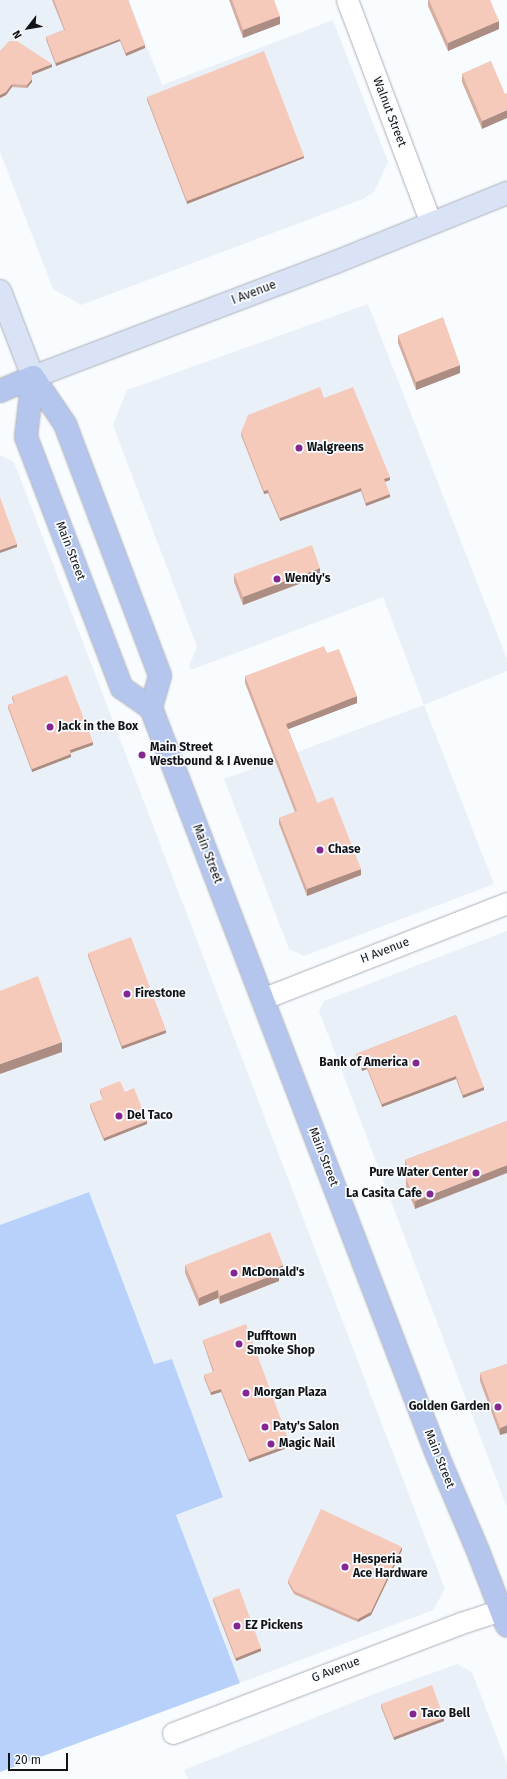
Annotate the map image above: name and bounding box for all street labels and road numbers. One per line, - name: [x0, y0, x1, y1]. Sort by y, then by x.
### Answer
- street label: Walnut Street: [369, 75, 409, 149]
- street label: I Avenue: [230, 278, 278, 308]
- street label: Main Street: [52, 519, 88, 583]
- street label: Main Street: [189, 822, 225, 886]
- street label: H Avenue: [359, 935, 411, 967]
- street label: Main Street: [305, 1125, 341, 1189]
- street label: Main Street: [421, 1428, 457, 1490]
- street label: G Avenue: [310, 1654, 362, 1686]

